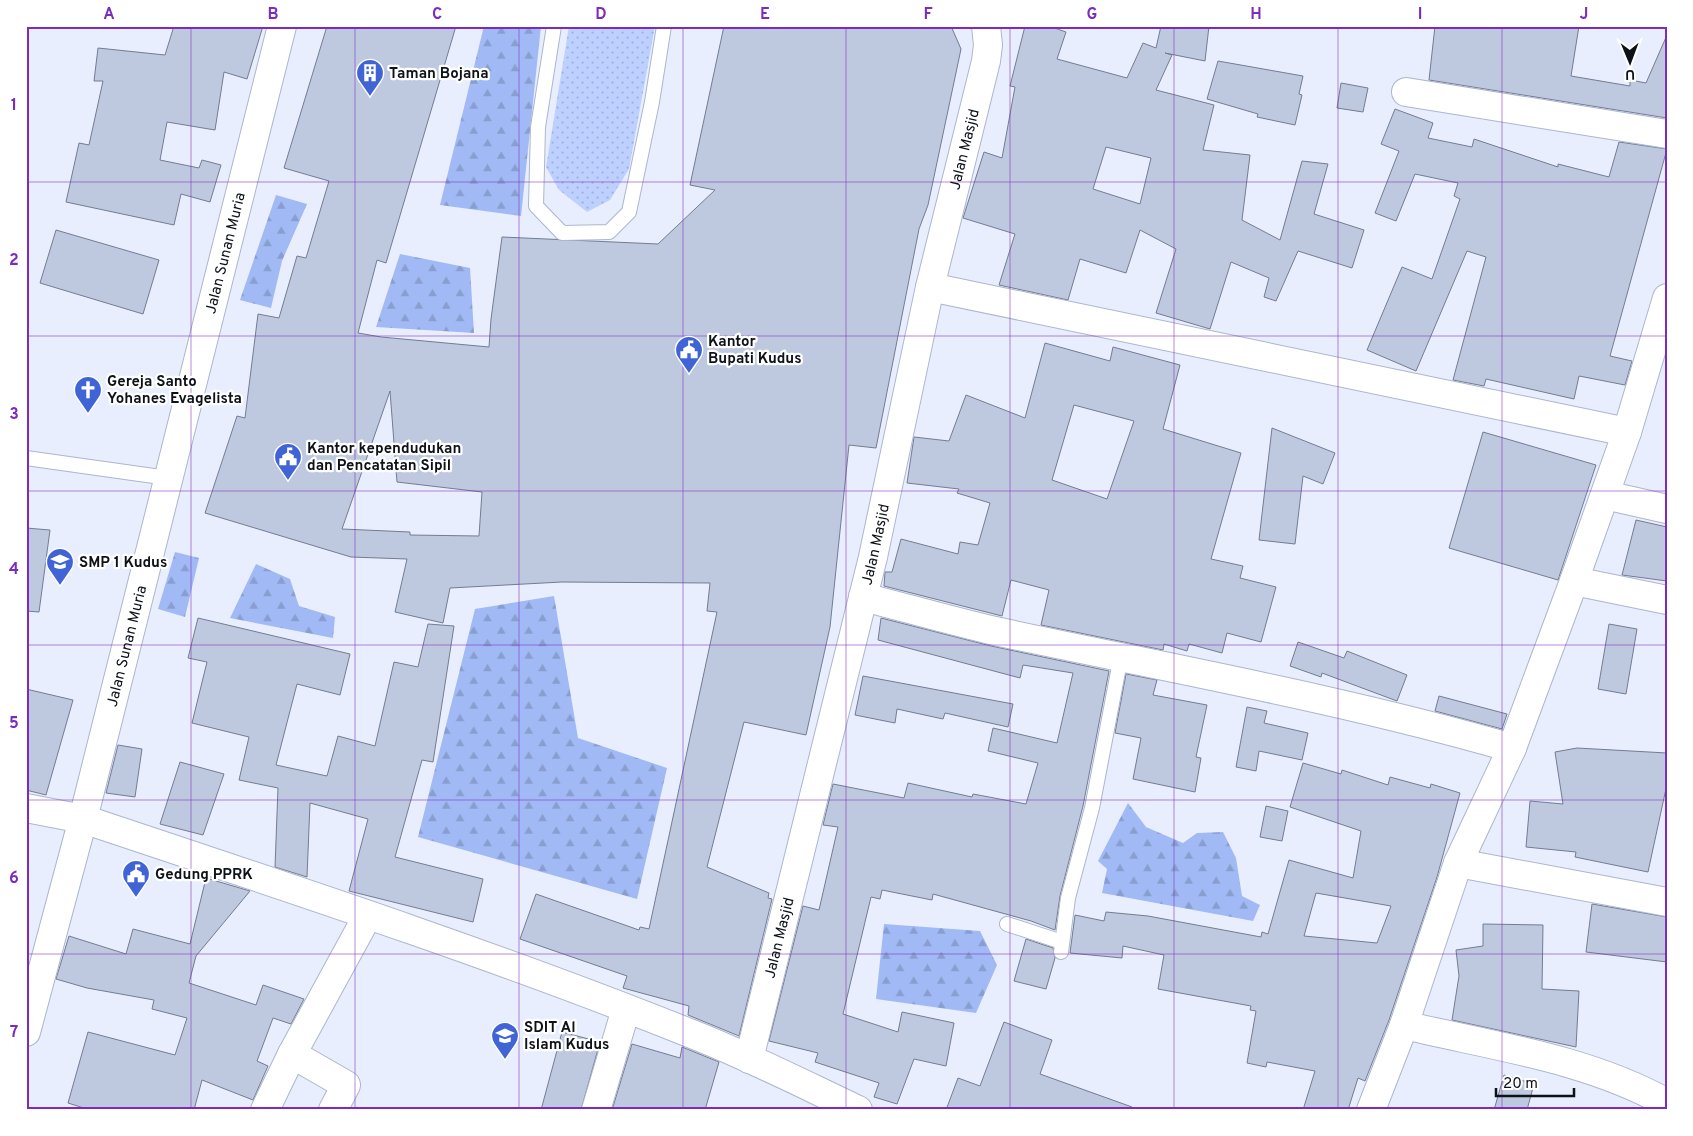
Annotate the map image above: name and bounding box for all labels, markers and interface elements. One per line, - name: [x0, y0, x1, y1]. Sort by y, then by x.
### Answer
- text: A: [103, 5, 115, 25]
- text: B: [267, 5, 279, 25]
- text: C: [432, 5, 442, 25]
- text: D: [595, 5, 607, 25]
- text: E: [760, 5, 770, 25]
- text: F: [923, 5, 933, 25]
- text: G: [1087, 5, 1097, 25]
- text: H: [1250, 5, 1262, 25]
- text: I: [1418, 5, 1422, 25]
- text: J: [1580, 5, 1588, 25]
- north arrow: [1606, 38, 1656, 88]
- building icon: Taman Bojana: [355, 58, 385, 97]
- place label: Taman Bojana: [389, 65, 489, 84]
- text: U: [1625, 65, 1635, 82]
- text: 1: [11, 96, 17, 116]
- street label: Jalan Masjid: [946, 107, 985, 192]
- street label: Jalan Sunan Muria: [202, 191, 251, 316]
- text: 2: [9, 251, 19, 271]
- place label: Kantor Bupati Kudus: [708, 333, 802, 369]
- public building icon: Kantor Bupati Kudus: [674, 335, 704, 374]
- place label: Gereja Santo Yohanes Evagelista: [107, 373, 242, 409]
- church icon: Gereja Santo Yohanes Evagelista: [73, 375, 103, 414]
- text: 3: [9, 405, 19, 425]
- place label: Kantor kependudukan dan Pencatatan Sipil: [307, 440, 461, 476]
- public building icon: Kantor kependudukan dan Pencatatan Sipil: [273, 442, 303, 481]
- street label: Jalan Masjid: [858, 502, 895, 587]
- school or university icon: SMP 1 Kudus: [45, 547, 75, 586]
- place label: SMP 1 Kudus: [79, 554, 167, 573]
- text: 4: [9, 560, 19, 580]
- street label: Jalan Sunan Muria: [104, 584, 152, 709]
- text: 5: [9, 714, 19, 734]
- public building icon: Gedung PPRK: [121, 859, 151, 898]
- place label: Gedung PPRK: [155, 866, 253, 885]
- text: 6: [9, 869, 19, 889]
- street label: Jalan Masjid: [761, 896, 800, 980]
- place label: SDIT Al Islam Kudus: [524, 1019, 609, 1055]
- school or university icon: SDIT Al Islam Kudus: [490, 1021, 520, 1060]
- text: 7: [10, 1023, 18, 1043]
- scale bar: [1496, 1066, 1573, 1098]
- text: 20 m: [1503, 1075, 1538, 1094]

